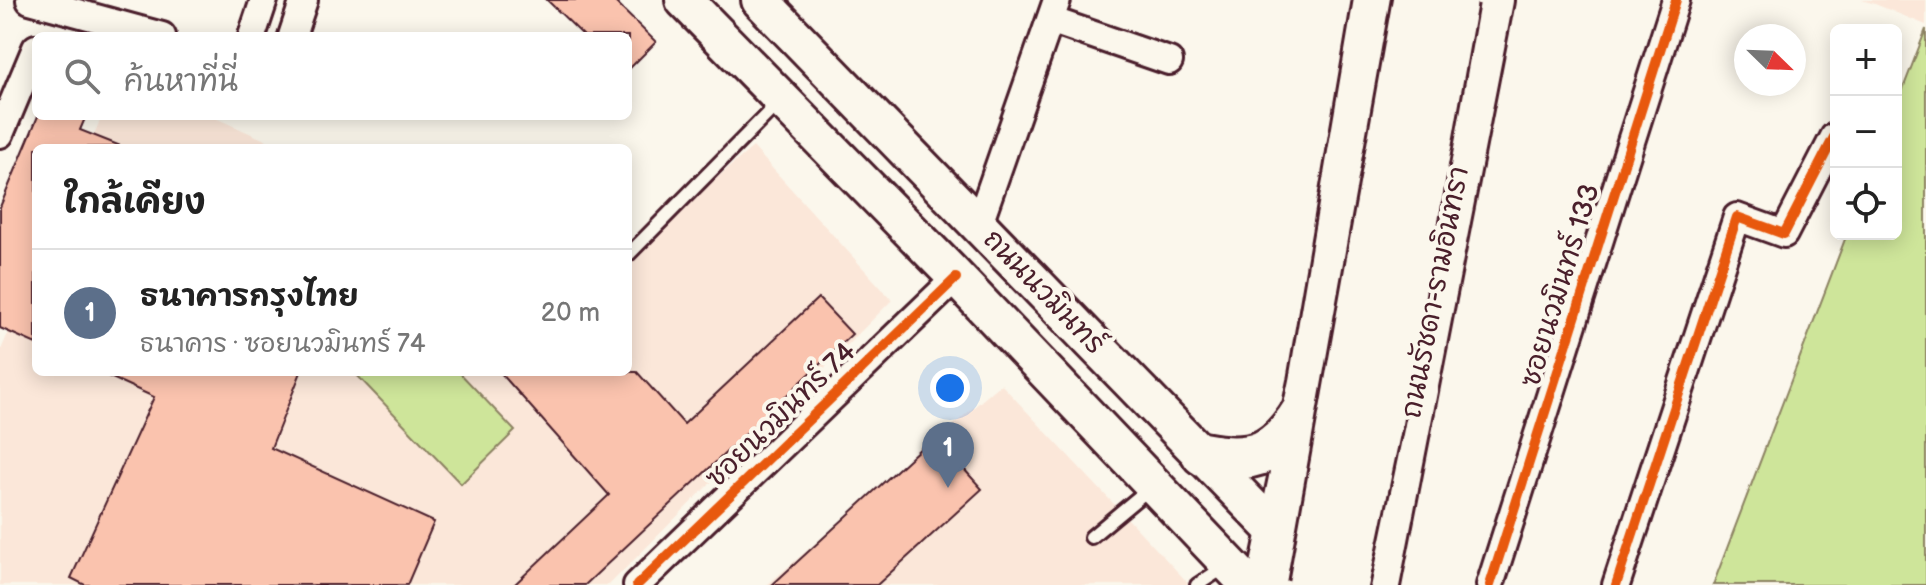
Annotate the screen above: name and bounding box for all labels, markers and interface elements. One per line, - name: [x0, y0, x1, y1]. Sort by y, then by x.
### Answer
- north arrow: [1734, 24, 1806, 96]
- map controls: [1830, 24, 1902, 240]
- button: +: [1830, 24, 1902, 96]
- search box: [32, 32, 632, 120]
- icon: search: [60, 54, 104, 98]
- text: ค้นหาที่นี่: [124, 64, 238, 100]
- button: −: [1830, 96, 1902, 168]
- street label: ถนนรัชดา-รามอินทรา: [1394, 163, 1476, 421]
- button: locate: [1830, 168, 1902, 240]
- street label: ซอยนวมินทร์ 133: [1510, 179, 1607, 391]
- text: ใกล้เคียง: [64, 182, 206, 223]
- street label: ถนนนวมินทร์: [976, 220, 1115, 361]
- text: ธนาคารกรุงไทย: [140, 279, 359, 315]
- text: 1: [85, 298, 95, 329]
- text: 20 m: [541, 298, 600, 329]
- text: ธนาคาร · ซอยนวมินทร์ 74: [140, 329, 426, 360]
- street label: ซอยนวมินทร์ 74: [696, 332, 863, 495]
- your location: [930, 368, 970, 408]
- pin: 1: [922, 422, 974, 488]

